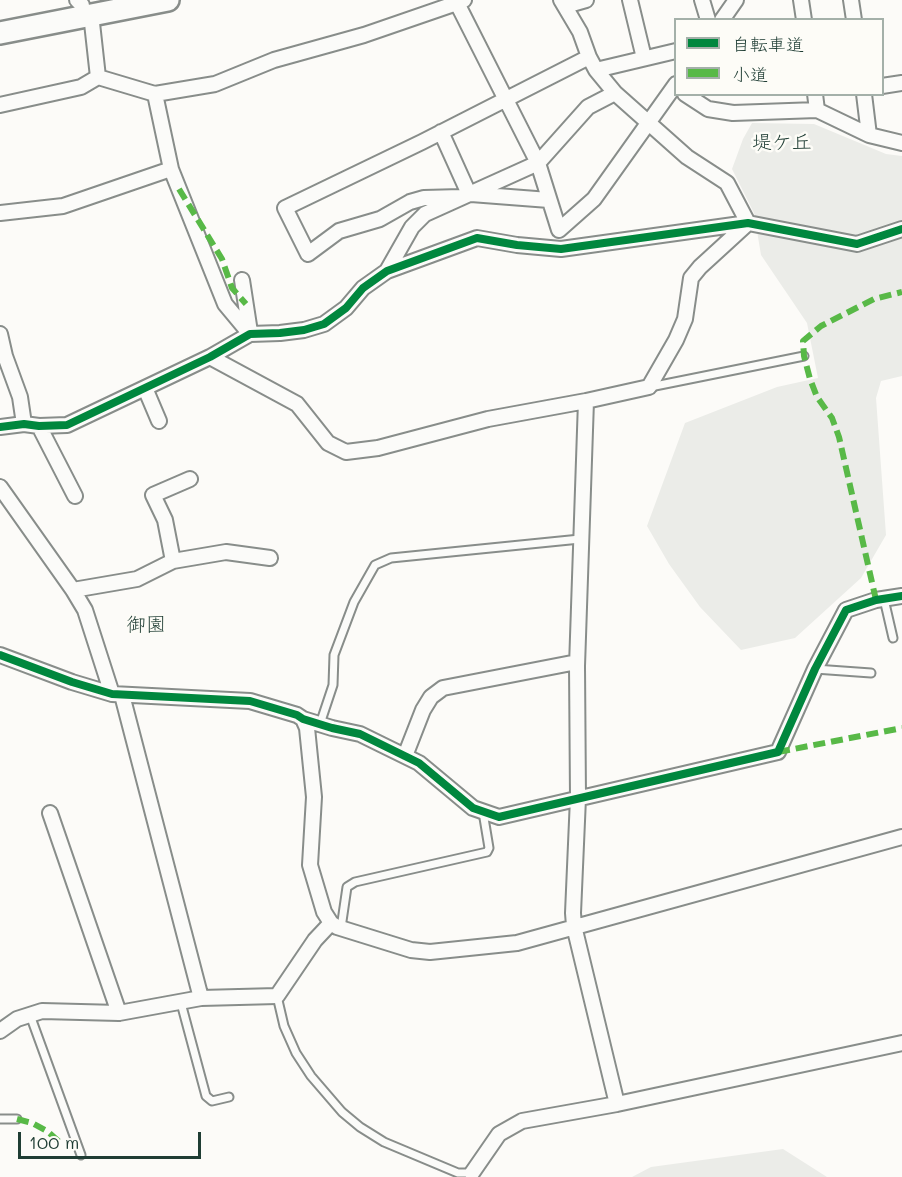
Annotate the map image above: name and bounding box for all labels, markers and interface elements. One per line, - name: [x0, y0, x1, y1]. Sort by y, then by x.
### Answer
- legend: [674, 18, 884, 96]
- text: 自転車道: [732, 32, 804, 56]
- text: 小道: [732, 62, 768, 86]
- district label: 堤ケ丘: [752, 131, 812, 155]
- district label: 御園: [126, 613, 166, 637]
- scale bar: [21, 1120, 204, 1158]
- text: 100 m: [29, 1130, 79, 1154]

